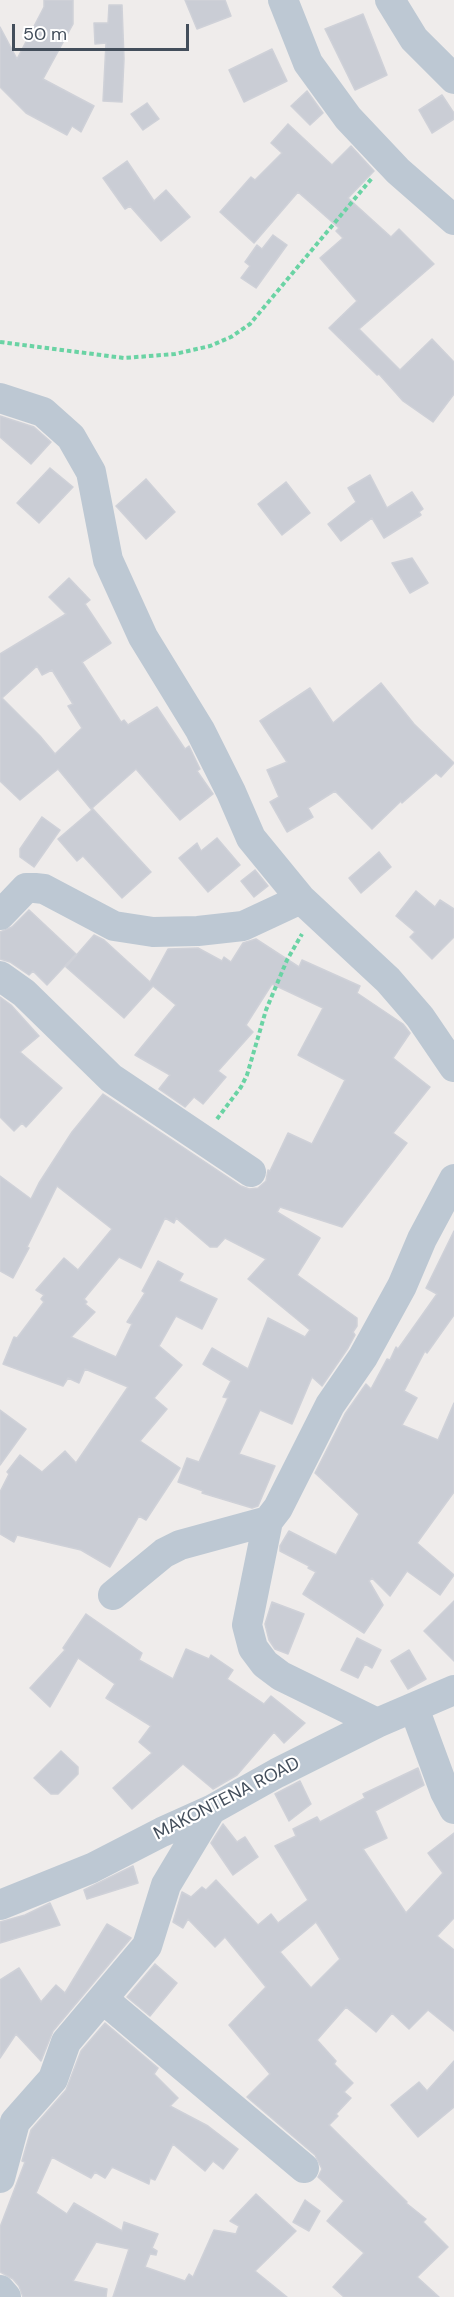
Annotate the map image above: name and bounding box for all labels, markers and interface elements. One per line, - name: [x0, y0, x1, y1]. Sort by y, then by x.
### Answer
- scale bar: [15, 12, 192, 50]
- text: 50 m: [23, 22, 67, 46]
- street label: MAKONTENA ROAD: [150, 1753, 304, 1845]

